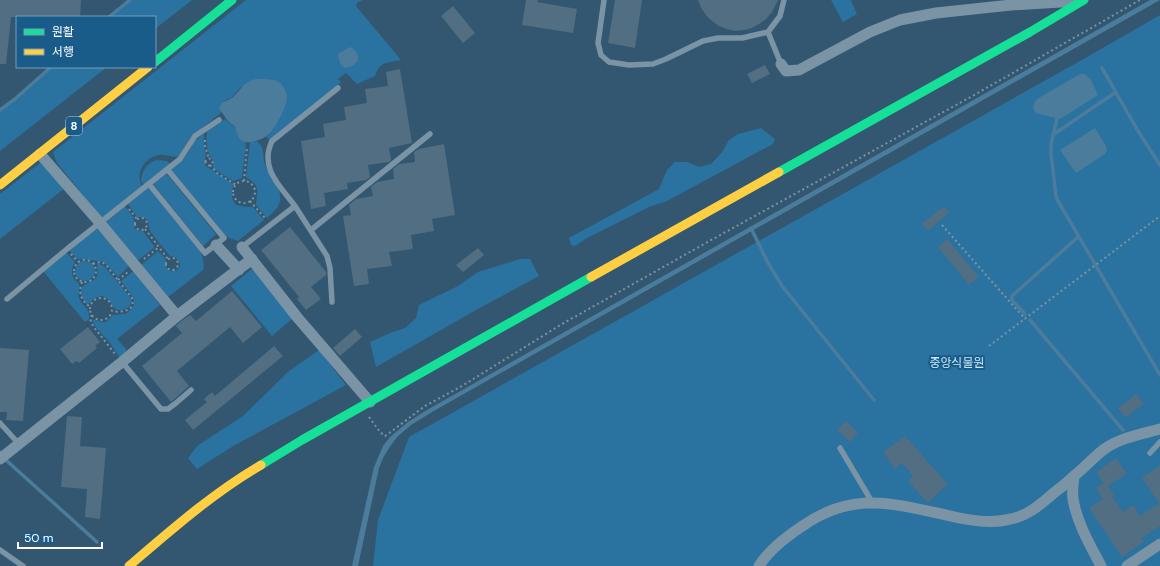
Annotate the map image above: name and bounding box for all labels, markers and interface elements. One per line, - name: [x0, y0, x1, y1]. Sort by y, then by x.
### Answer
- legend: [16, 16, 156, 68]
- text: 원활: [52, 24, 74, 40]
- text: 서행: [52, 44, 74, 60]
- road number: 8: [66, 117, 82, 135]
- park label: 중앙식물원: [929, 355, 985, 371]
- scale bar: [18, 524, 102, 550]
- text: 50 m: [24, 530, 53, 546]

